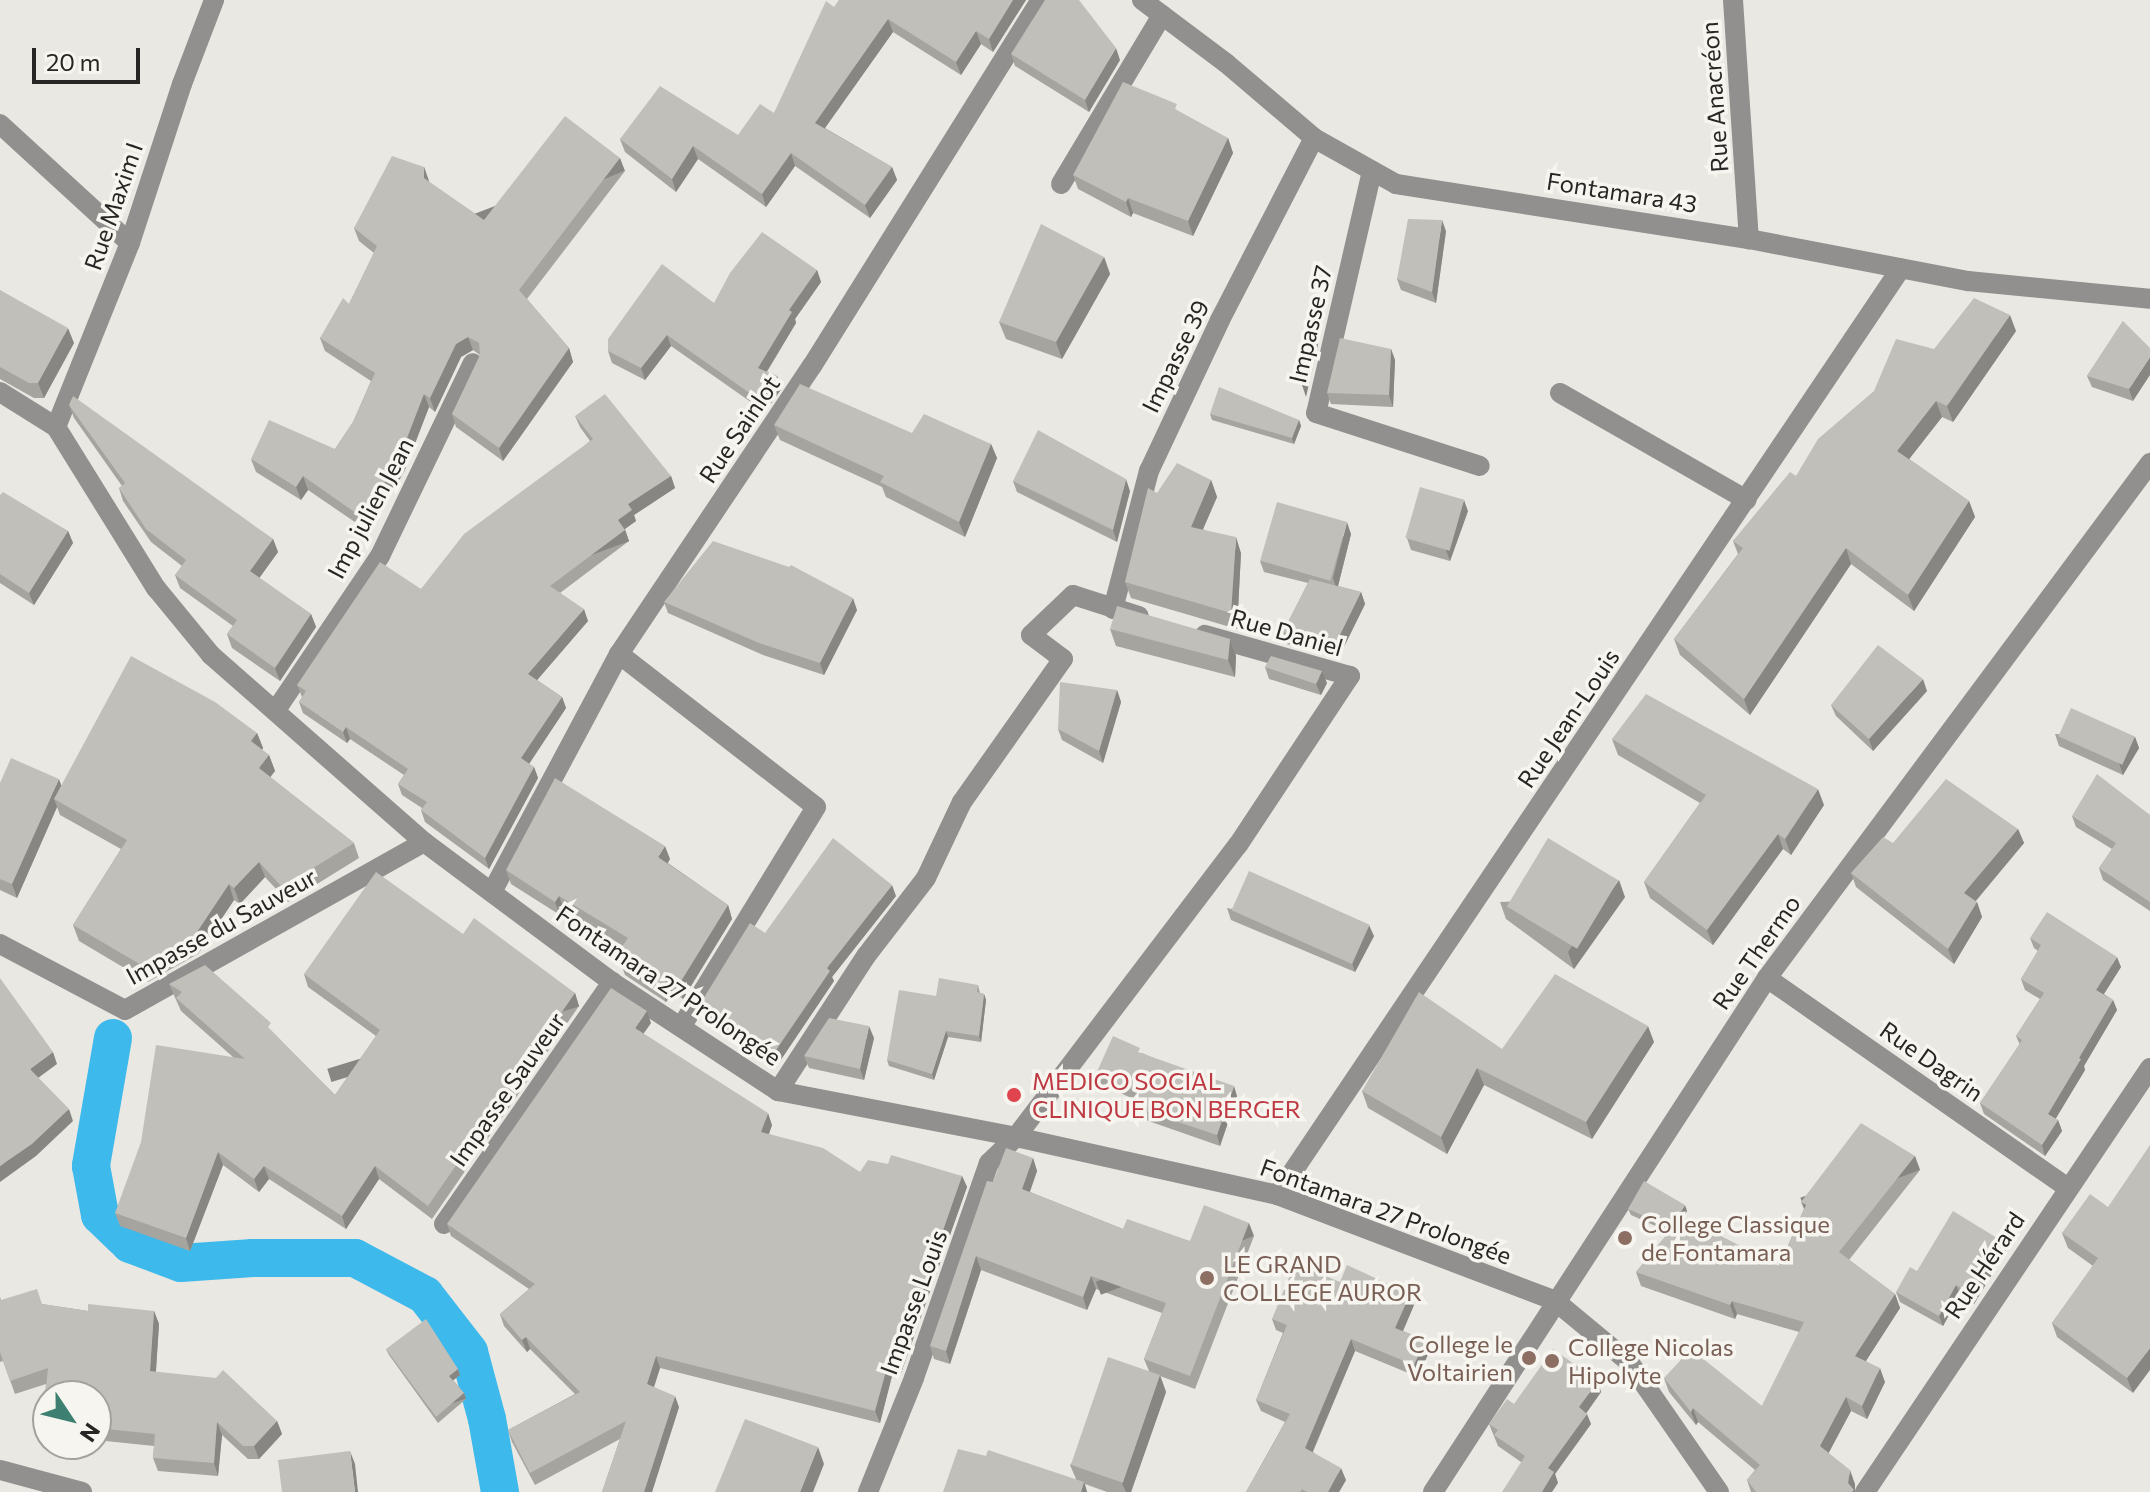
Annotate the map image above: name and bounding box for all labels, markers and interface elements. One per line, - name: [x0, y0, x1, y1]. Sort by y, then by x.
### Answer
- street label: Rue Anacréon: [1694, 21, 1734, 173]
- scale bar: [36, 32, 144, 82]
- text: 20 m: [46, 47, 100, 76]
- street label: Rue Maxim I: [78, 138, 148, 274]
- street label: Fontamara 43: [1545, 166, 1699, 218]
- street label: Impasse 37: [1283, 262, 1337, 386]
- street label: Impasse 39: [1135, 295, 1215, 417]
- street label: Rue Sainlot: [693, 370, 785, 488]
- street label: Imp julien Jean: [321, 433, 419, 583]
- street label: Rue Daniel: [1228, 602, 1346, 662]
- street label: Rue Jean-Louis: [1511, 643, 1625, 793]
- street label: Impasse du Sauveur: [121, 862, 321, 990]
- street label: Rue Thermo: [1706, 889, 1806, 1015]
- street label: Fontamara 27 Prolongée: [551, 899, 787, 1071]
- street label: Impasse Sauveur: [443, 1007, 571, 1171]
- street label: Rue Dagrin: [1875, 1015, 1989, 1107]
- place label: MEDICO SOCIAL CLINIQUE BON BERGER: [1032, 1067, 1301, 1123]
- marker: MEDICO SOCIAL CLINIQUE BON BERGER: [1003, 1084, 1025, 1106]
- street label: Fontamara 27 Prolongée: [1257, 1152, 1515, 1270]
- street label: Rue Hérard: [1938, 1206, 2030, 1324]
- place label: College Classique de Fontamara: [1641, 1210, 1830, 1266]
- street label: Impasse Louis: [873, 1226, 953, 1378]
- marker: College Classique de Fontamara: [1616, 1229, 1634, 1247]
- place label: LE GRAND COLLEGE AUROR: [1223, 1250, 1422, 1306]
- marker: LE GRAND COLLEGE AUROR: [1198, 1269, 1216, 1287]
- place label: College le Voltairien: [1407, 1330, 1513, 1386]
- place label: College Nicolas Hipolyte: [1568, 1333, 1734, 1389]
- marker: College le Voltairien: [1520, 1349, 1538, 1367]
- marker: College Nicolas Hipolyte: [1543, 1352, 1561, 1370]
- north arrow: [32, 1380, 112, 1460]
- text: N: [75, 1418, 106, 1447]

